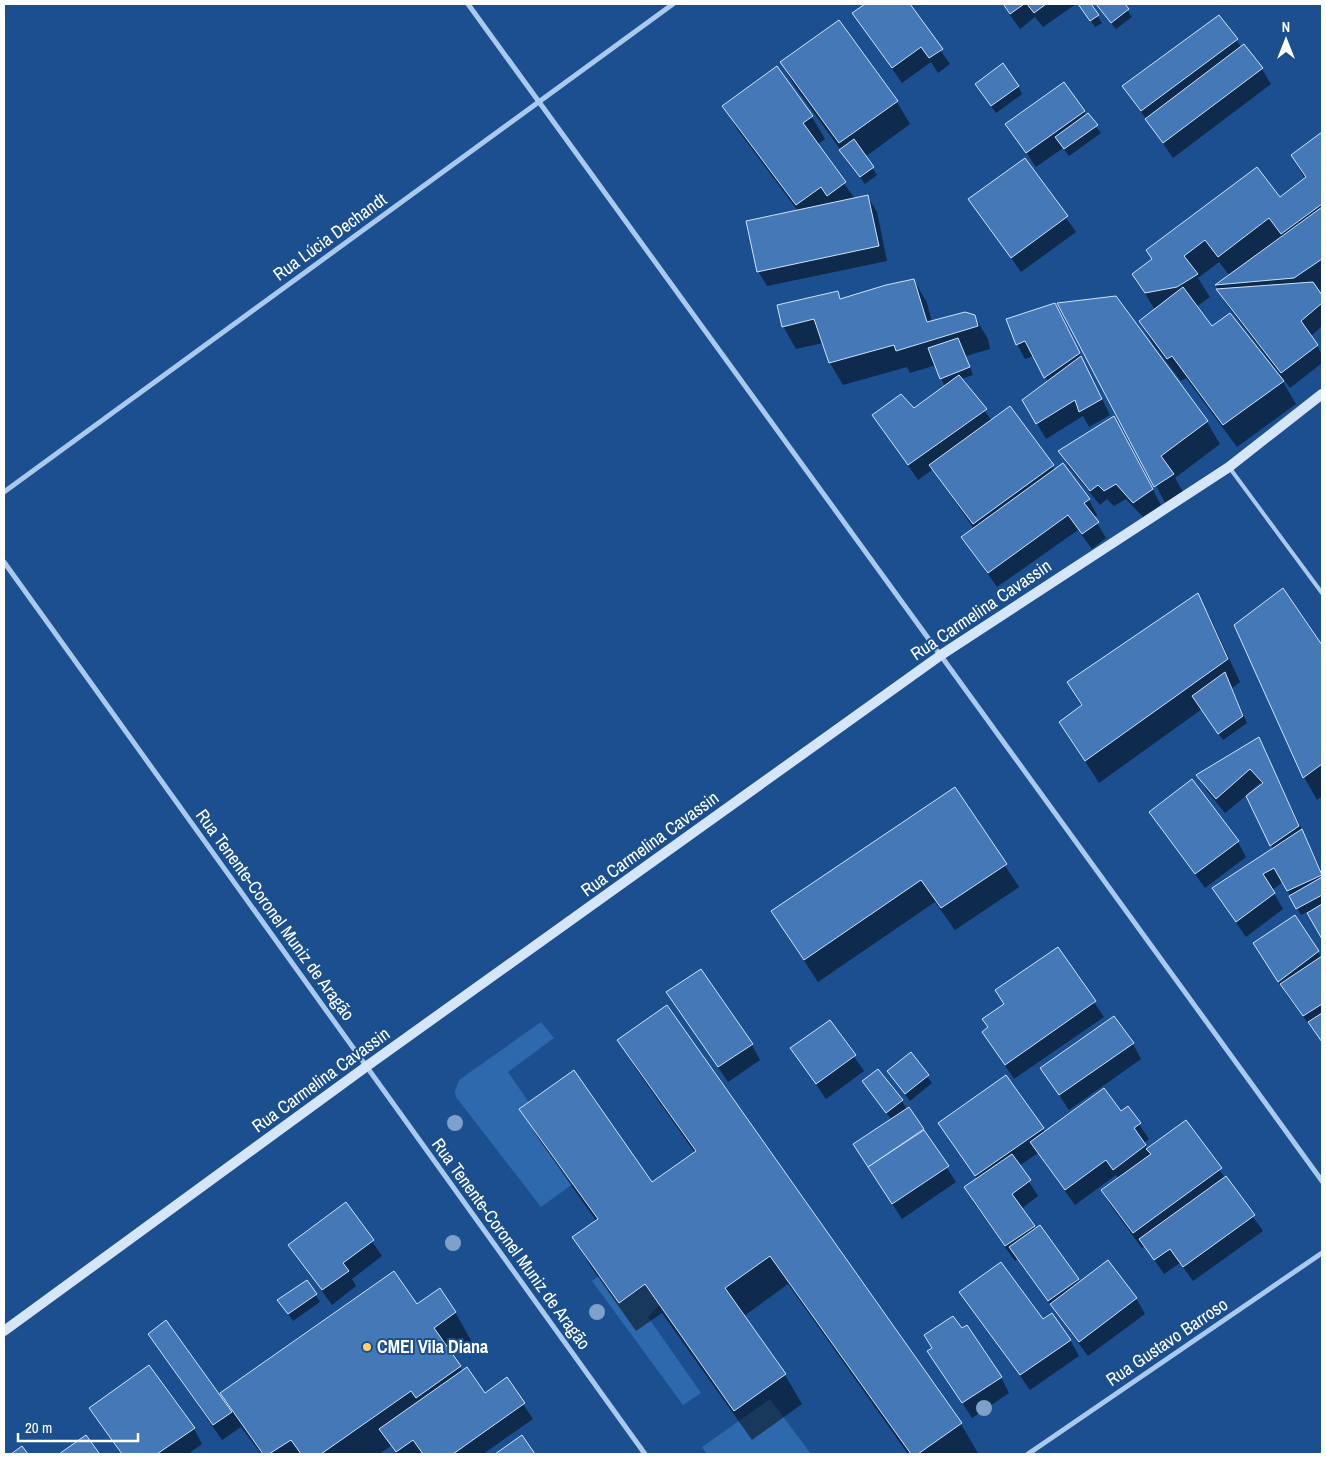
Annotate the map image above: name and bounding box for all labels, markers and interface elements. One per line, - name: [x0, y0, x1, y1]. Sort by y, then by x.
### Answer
- north arrow: [1261, 15, 1311, 65]
- text: N: [1282, 18, 1290, 36]
- street label: Rua Lúcia Dechandt: [268, 187, 391, 286]
- street label: Rua Carmelina Cavassin: [905, 553, 1056, 666]
- street label: Rua Carmelina Cavassin: [576, 785, 724, 902]
- street label: Rua Tenente-Coronel Muniz de Aragão: [190, 804, 361, 1026]
- street label: Rua Carmelina Cavassin: [247, 1021, 395, 1138]
- street label: Rua Tenente-Coronel Muniz de Aragão: [426, 1133, 597, 1355]
- street label: Rua Gustavo Barroso: [1101, 1292, 1233, 1392]
- place label: CMEI Vila Diana: [377, 1334, 489, 1359]
- marker: CMEI Vila Diana: [361, 1341, 373, 1353]
- scale bar: [18, 1410, 138, 1442]
- text: 20 m: [25, 1417, 52, 1438]

